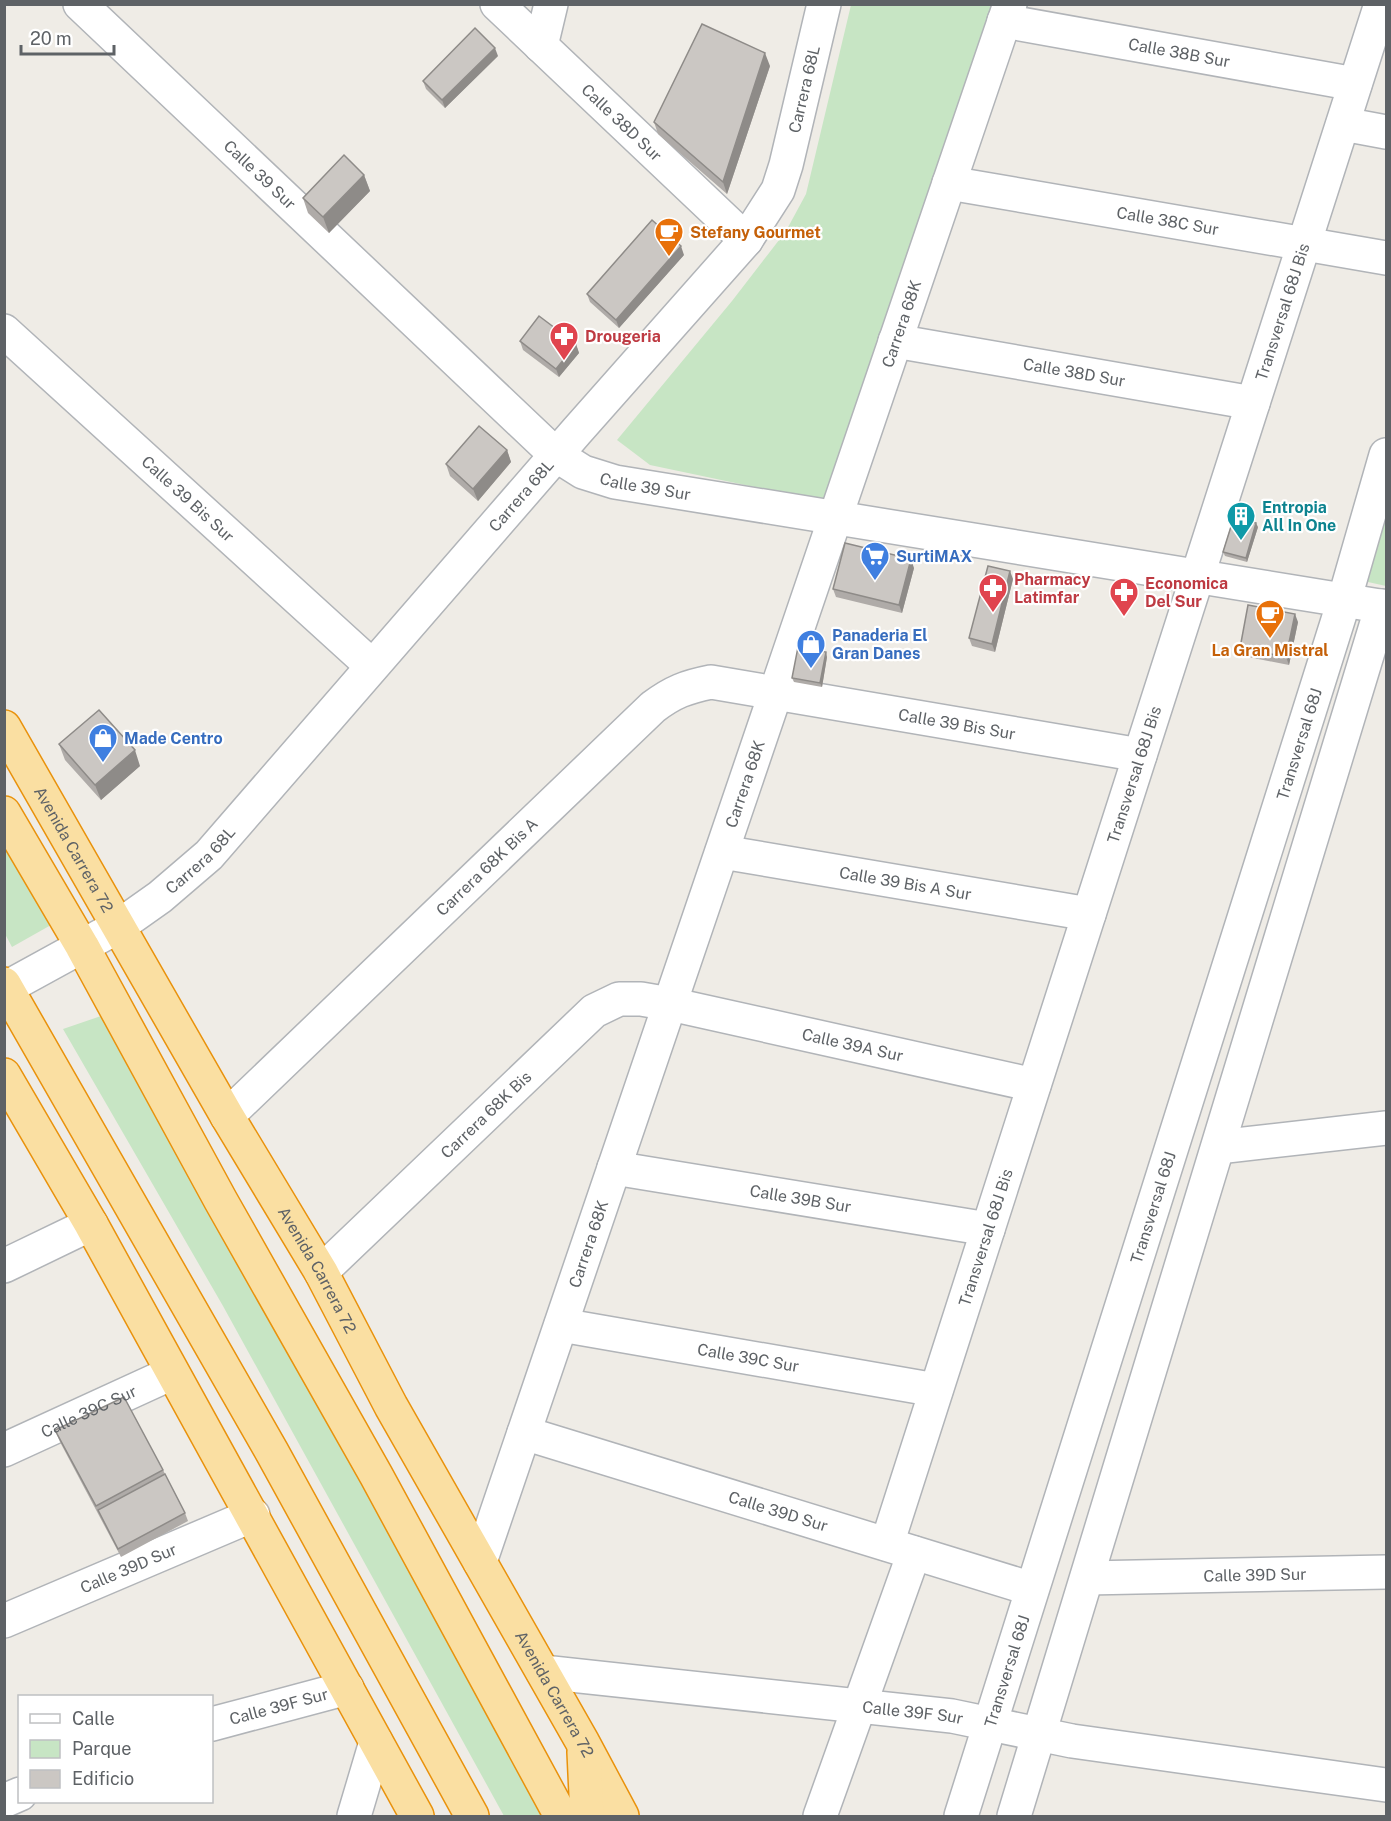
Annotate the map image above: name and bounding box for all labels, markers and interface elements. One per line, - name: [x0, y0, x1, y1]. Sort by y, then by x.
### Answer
- scale bar: [21, 18, 114, 56]
- text: 20 m: [30, 28, 72, 49]
- street label: Calle 38B Sur: [1127, 34, 1232, 71]
- street label: Carrera 68L: [785, 43, 824, 135]
- street label: Calle 38D Sur: [577, 80, 666, 165]
- street label: Calle 39 Sur: [220, 136, 300, 213]
- street label: Calle 38C Sur: [1115, 203, 1220, 239]
- cafe icon: Stefany Gourmet: [653, 216, 685, 258]
- place label: Stefany Gourmet: [690, 223, 821, 242]
- street label: Transversal 68J Bis: [1252, 241, 1314, 383]
- street label: Carrera 68K: [878, 278, 925, 370]
- pharmacy icon: Drougeria: [548, 320, 580, 362]
- place label: Drougeria: [585, 327, 661, 346]
- street label: Calle 38D Sur: [1022, 354, 1127, 391]
- street label: Calle 39 Bis Sur: [138, 452, 238, 546]
- street label: Carrera 68L: [485, 456, 558, 536]
- street label: Calle 39 Sur: [597, 469, 692, 504]
- place label: Entropia All In One: [1262, 498, 1336, 535]
- building icon: Entropia All In One: [1225, 500, 1257, 542]
- supermarket icon: SurtiMAX: [859, 540, 891, 582]
- place label: SurtiMAX: [896, 547, 973, 566]
- place label: Pharmacy Latimfar: [1014, 570, 1090, 607]
- pharmacy icon: Pharmacy Latimfar: [977, 572, 1009, 614]
- place label: Economica Del Sur: [1145, 574, 1228, 611]
- pharmacy icon: Economica Del Sur: [1108, 576, 1140, 618]
- cafe icon: La Gran Mistral: [1254, 598, 1286, 640]
- place label: Panaderia El Gran Danes: [832, 626, 928, 663]
- shop icon: Panaderia El Gran Danes: [795, 628, 827, 670]
- place label: La Gran Mistral: [1211, 641, 1329, 660]
- street label: Transversal 68J: [1273, 686, 1326, 803]
- street label: Transversal 68J Bis: [1103, 704, 1165, 846]
- street label: Calle 39 Bis Sur: [897, 705, 1017, 744]
- shop icon: Made Centro: [87, 722, 119, 764]
- place label: Made Centro: [124, 729, 223, 748]
- street label: Carrera 68K: [722, 738, 769, 830]
- street label: Avenida Carrera 72: [30, 783, 117, 916]
- street label: Carrera 68K Bis A: [432, 814, 542, 920]
- street label: Carrera 68L: [162, 823, 239, 898]
- street label: Calle 39 Bis A Sur: [838, 863, 973, 904]
- street label: Calle 39A Sur: [800, 1025, 905, 1066]
- street label: Carrera 68K Bis: [437, 1067, 535, 1162]
- street label: Transversal 68J: [1127, 1149, 1180, 1266]
- street label: Transversal 68J Bis: [955, 1166, 1017, 1309]
- street label: Calle 39B Sur: [748, 1181, 853, 1217]
- street label: Carrera 68K: [565, 1198, 612, 1290]
- street label: Avenida Carrera 72: [274, 1203, 360, 1337]
- street label: Calle 39C Sur: [696, 1340, 800, 1376]
- street label: Calle 39C Sur: [38, 1382, 140, 1442]
- street label: Calle 39D Sur: [726, 1487, 830, 1536]
- street label: Calle 39D Sur: [77, 1540, 180, 1598]
- street label: Calle 39D Sur: [1203, 1565, 1307, 1586]
- street label: Transversal 68J: [981, 1613, 1034, 1730]
- street label: Avenida Carrera 72: [511, 1628, 598, 1761]
- street label: Calle 39F Sur: [227, 1684, 330, 1729]
- legend: [18, 1695, 213, 1803]
- street label: Calle 39F Sur: [861, 1697, 965, 1728]
- text: Calle: [72, 1708, 115, 1729]
- text: Parque: [72, 1738, 132, 1759]
- text: Edificio: [72, 1768, 134, 1789]

